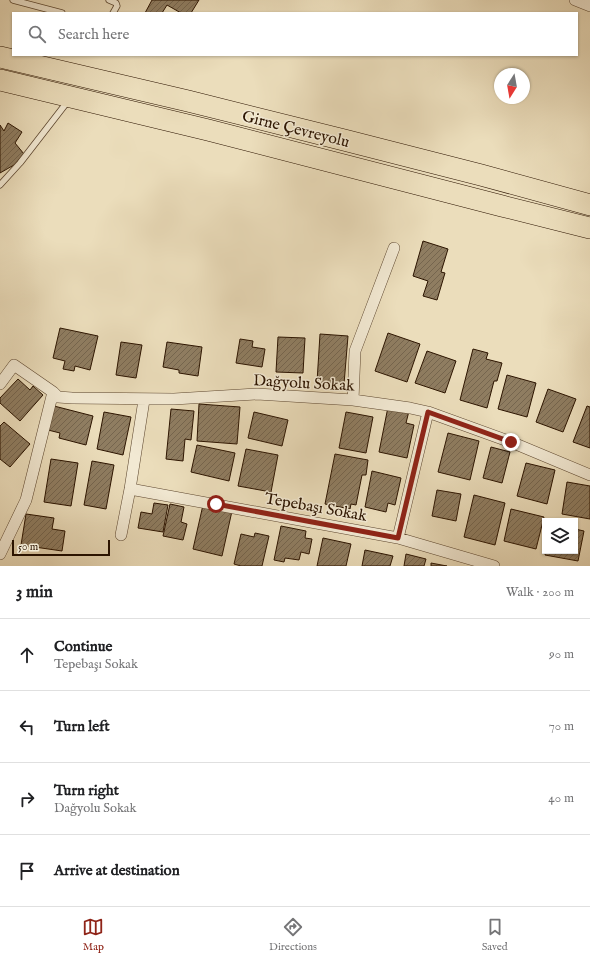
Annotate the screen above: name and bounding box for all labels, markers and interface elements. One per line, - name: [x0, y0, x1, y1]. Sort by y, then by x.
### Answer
- search box: [12, 12, 578, 56]
- icon: search: [26, 23, 48, 45]
- text: Search here: [58, 25, 129, 44]
- north arrow: [494, 68, 530, 104]
- street label: Girne Çevreyolu: [240, 107, 351, 153]
- street label: Dağyolu Sokak: [253, 371, 356, 397]
- route end: [502, 433, 520, 451]
- street label: Tepebaşı Sokak: [263, 489, 369, 527]
- route start: [207, 495, 225, 513]
- map controls: [542, 518, 578, 554]
- button: layers: [542, 518, 578, 554]
- scale bar: [12, 538, 110, 557]
- text: 50 m: [18, 540, 38, 554]
- text: 3 min: [16, 582, 53, 603]
- text: Walk · 200 m: [506, 584, 574, 601]
- text: Continue: [54, 637, 112, 656]
- icon: ahead: [16, 644, 38, 666]
- text: 90 m: [549, 646, 574, 663]
- text: Tepebaşı Sokak: [54, 656, 138, 673]
- icon: left: [16, 716, 38, 738]
- text: Turn left: [54, 717, 110, 736]
- text: 70 m: [549, 718, 574, 735]
- text: Turn right: [54, 781, 119, 800]
- icon: right: [16, 788, 38, 810]
- text: 40 m: [548, 790, 574, 807]
- text: Dağyolu Sokak: [54, 800, 136, 817]
- icon: arrive: [16, 860, 38, 882]
- text: Arrive at destination: [54, 861, 180, 880]
- tab: Map: [82, 916, 104, 954]
- tab: Directions: [269, 916, 317, 954]
- tab: Saved: [482, 916, 508, 954]

